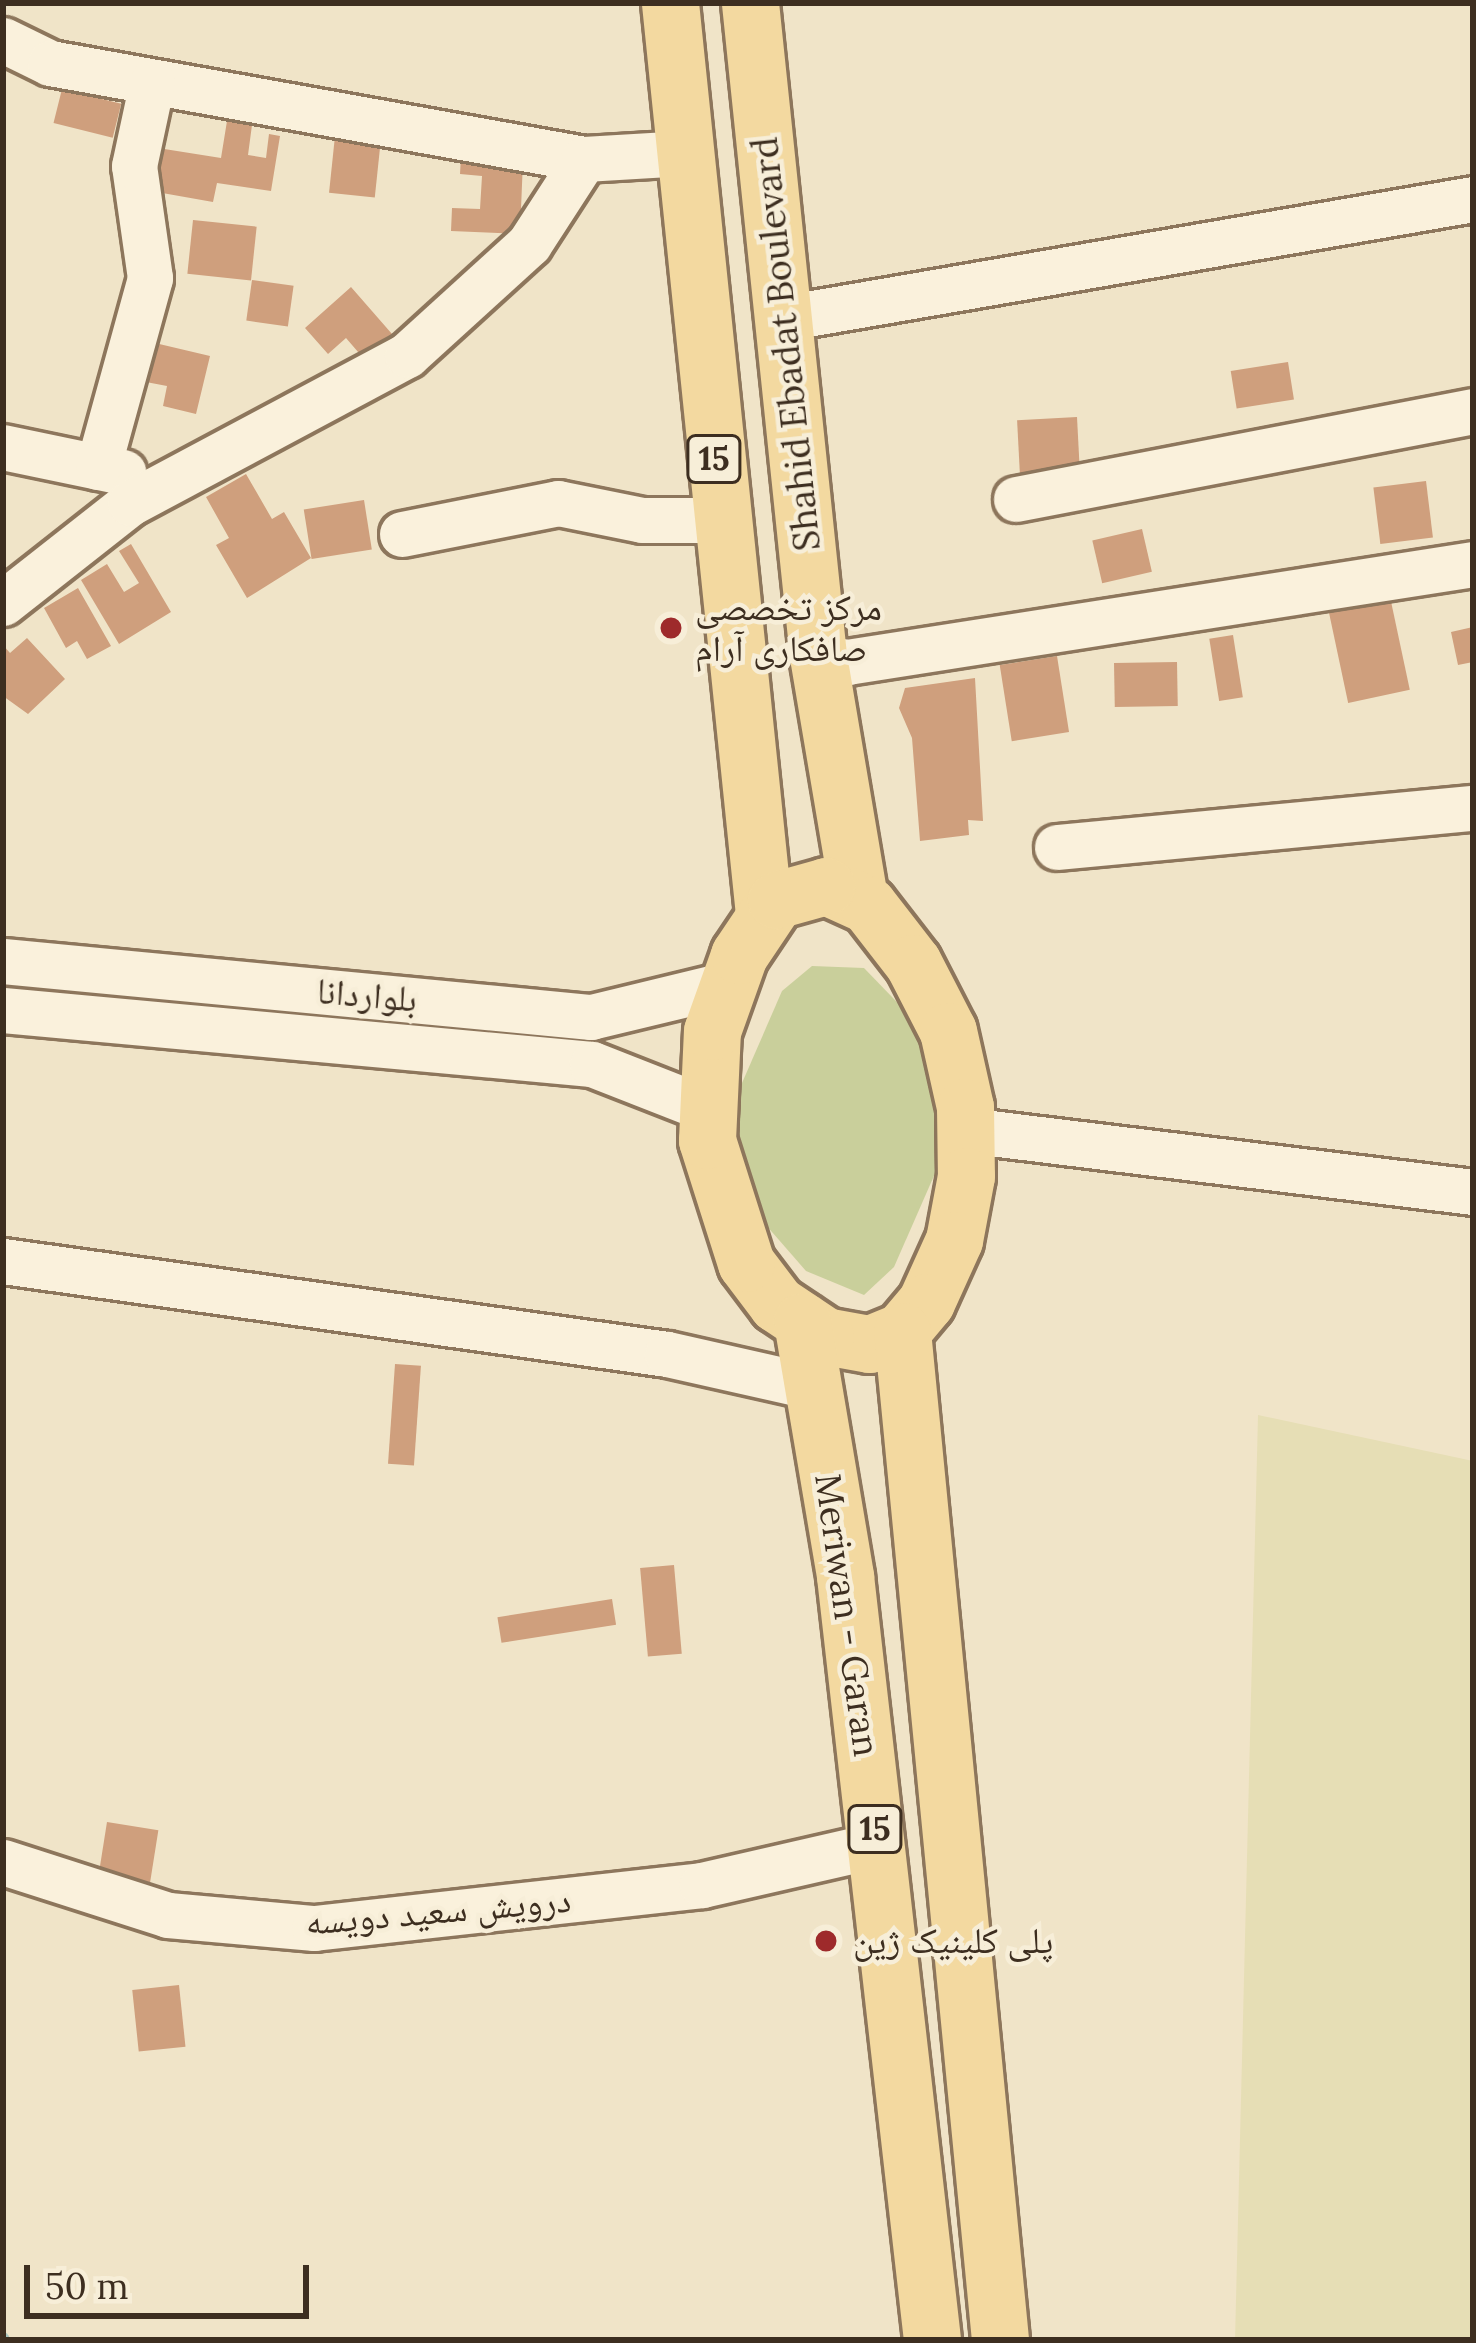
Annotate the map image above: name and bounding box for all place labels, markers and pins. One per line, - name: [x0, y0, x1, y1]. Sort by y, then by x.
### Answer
- place label: مرکز تخصصی صافکاری آرام: [695, 585, 882, 670]
- marker: مرکز تخصصی صافکاری آرام: [658, 615, 684, 641]
- place label: پلی کلینیک ژین: [853, 1919, 1053, 1963]
- marker: پلی کلینیک ژین: [810, 1925, 842, 1957]

